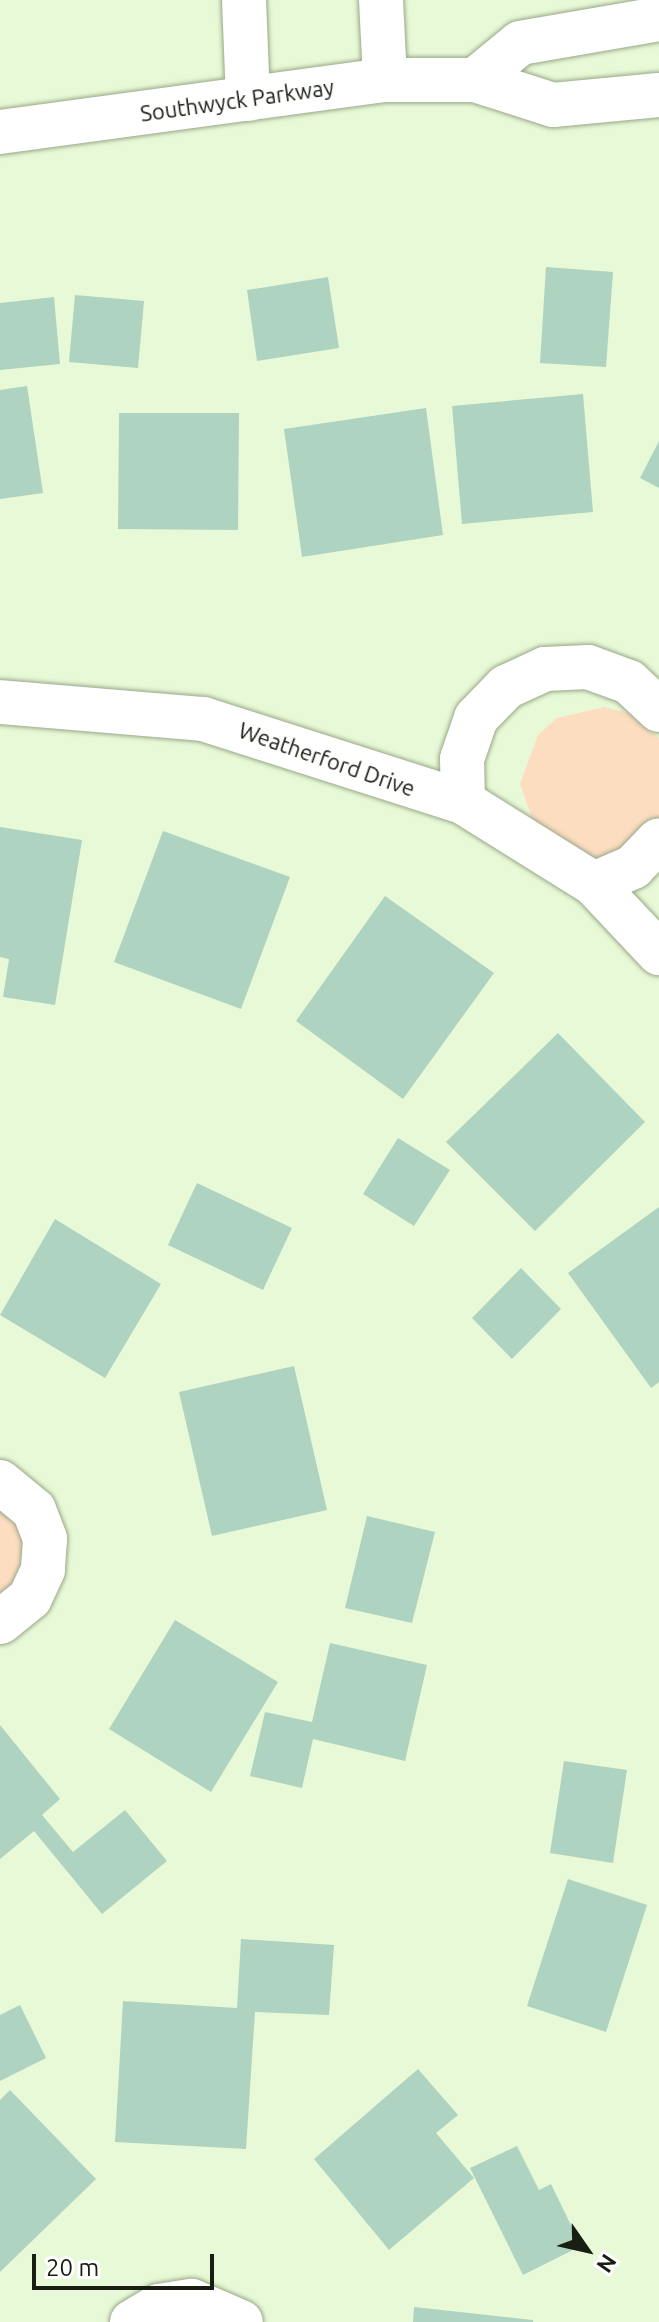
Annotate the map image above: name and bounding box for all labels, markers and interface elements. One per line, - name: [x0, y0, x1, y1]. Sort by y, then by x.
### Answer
- street label: Southwyck Parkway: [138, 73, 336, 127]
- street label: Weatherford Drive: [235, 716, 419, 802]
- north arrow: [547, 2210, 627, 2290]
- scale bar: [36, 2238, 218, 2288]
- text: N: [592, 2250, 622, 2277]
- text: 20 m: [46, 2254, 99, 2281]

